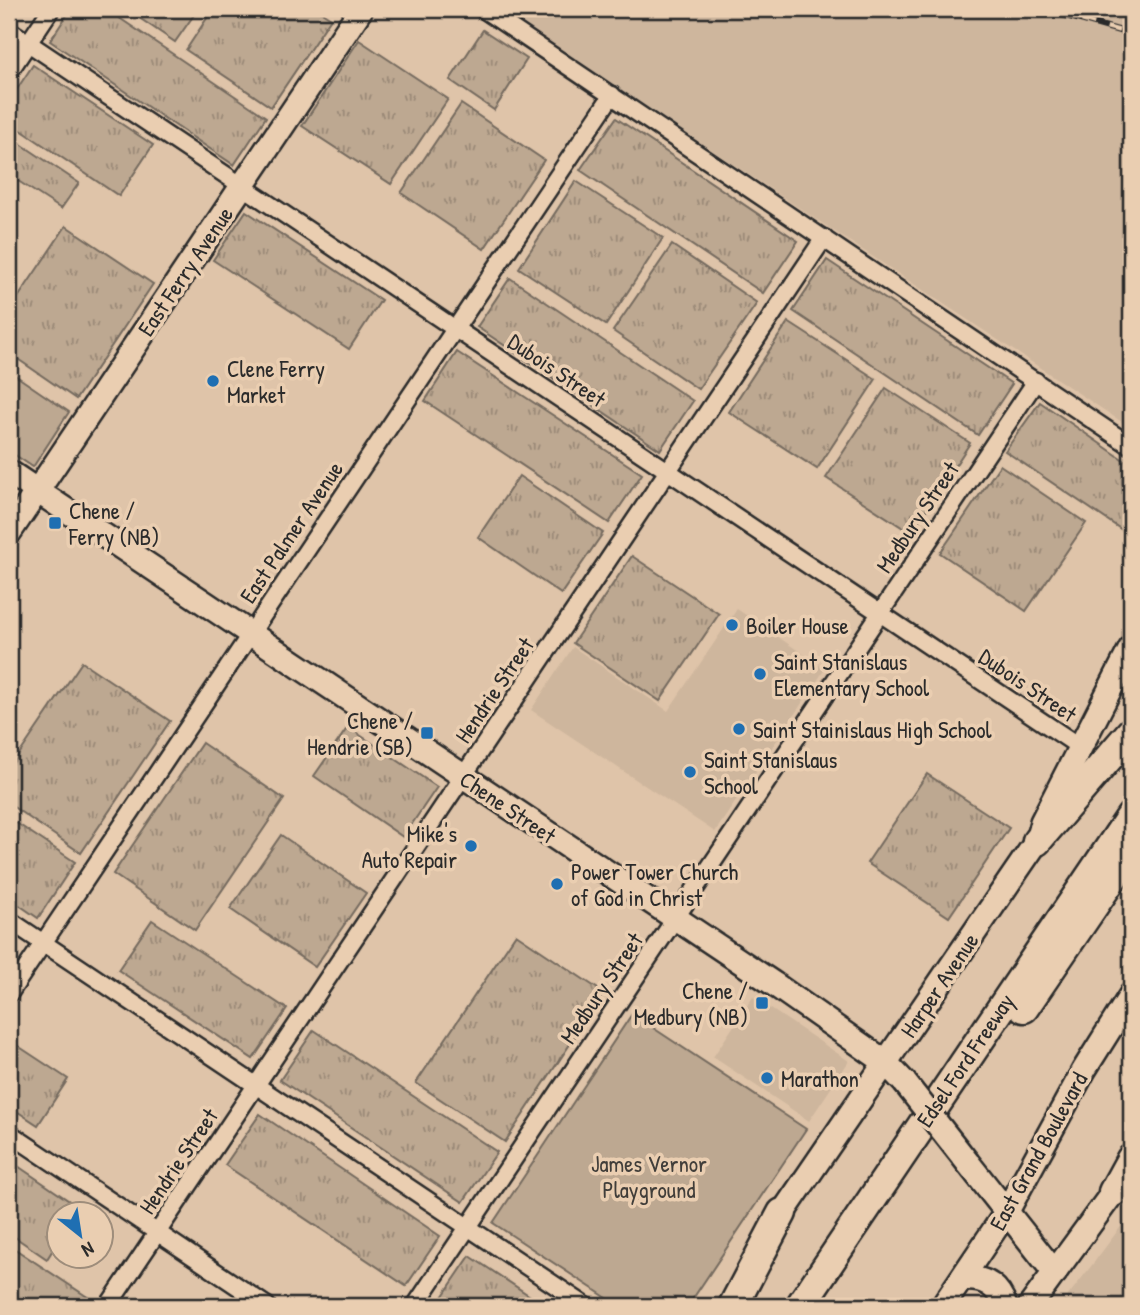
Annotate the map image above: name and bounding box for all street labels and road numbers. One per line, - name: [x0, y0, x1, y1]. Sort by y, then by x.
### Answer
- street label: East Ferry Avenue: [130, 200, 240, 342]
- street label: Dubois Street: [502, 326, 613, 415]
- street label: Medbury Street: [868, 454, 966, 579]
- street label: East Palmer Avenue: [232, 455, 350, 609]
- street label: Hendrie Street: [447, 630, 541, 749]
- street label: Dubois Street: [973, 641, 1084, 730]
- street label: Chene Street: [454, 763, 563, 851]
- street label: Medbury Street: [552, 925, 650, 1050]
- street label: Harper Avenue: [893, 927, 985, 1043]
- street label: Edsel Ford Freeway: [909, 987, 1021, 1133]
- street label: East Grand Boulevard: [982, 1066, 1094, 1236]
- street label: Hendrie Street: [131, 1101, 225, 1220]

